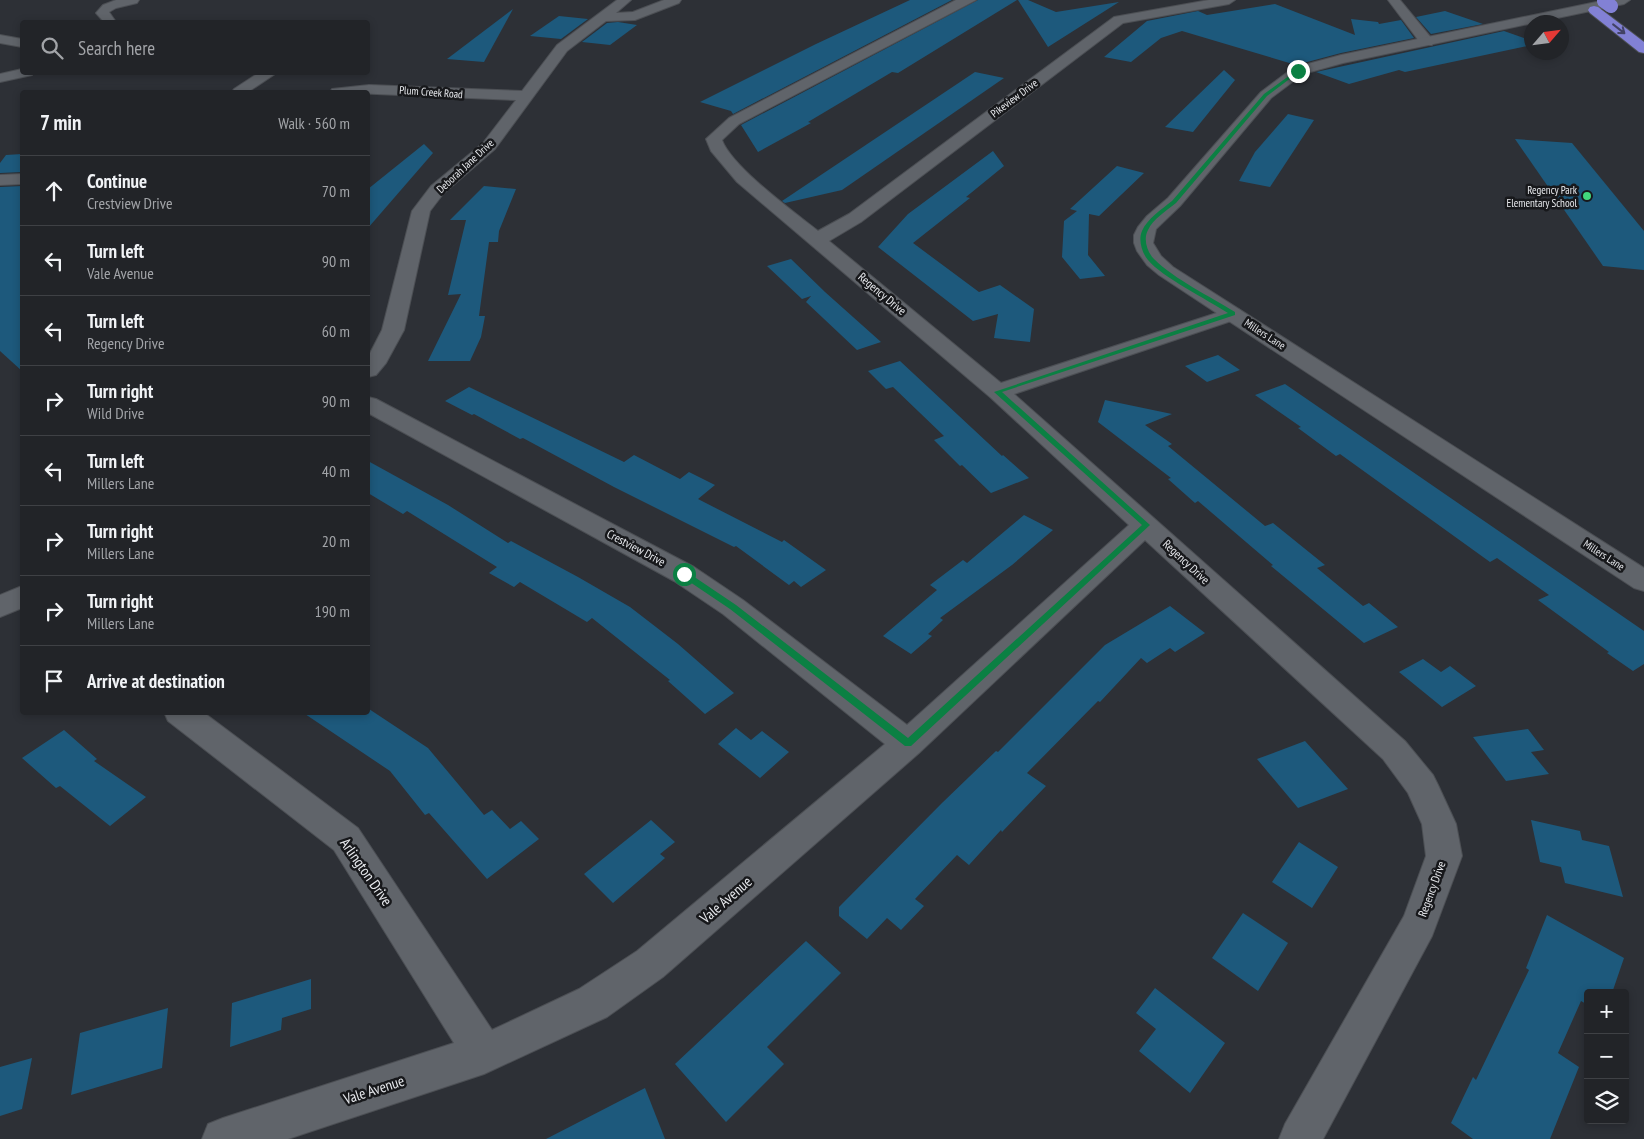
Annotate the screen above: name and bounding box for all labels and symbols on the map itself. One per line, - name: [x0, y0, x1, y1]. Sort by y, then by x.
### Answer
- north arrow: [1524, 15, 1569, 60]
- one-way arrow: [1612, 24, 1625, 35]
- route end: [1287, 60, 1310, 83]
- street label: Pikeview Drive: [988, 75, 1041, 120]
- street label: Plum Creek Road: [399, 83, 464, 101]
- street label: Deborah Jane Drive: [433, 136, 497, 196]
- place label: Regency Park Elementary School: [1507, 183, 1578, 210]
- marker: Regency Park Elementary School: [1581, 190, 1593, 202]
- street label: Regency Drive: [855, 269, 909, 318]
- street label: Millers Lane: [1242, 316, 1289, 353]
- street label: Crestview Drive: [604, 526, 668, 569]
- street label: Regency Drive: [1160, 536, 1213, 587]
- street label: Millers Lane: [1581, 537, 1628, 574]
- route start: [673, 563, 696, 586]
- street label: Arlington Drive: [336, 834, 397, 909]
- street label: Regency Drive: [1415, 859, 1449, 919]
- street label: Vale Avenue: [695, 872, 756, 928]
- street label: Vale Avenue: [340, 1071, 407, 1109]

